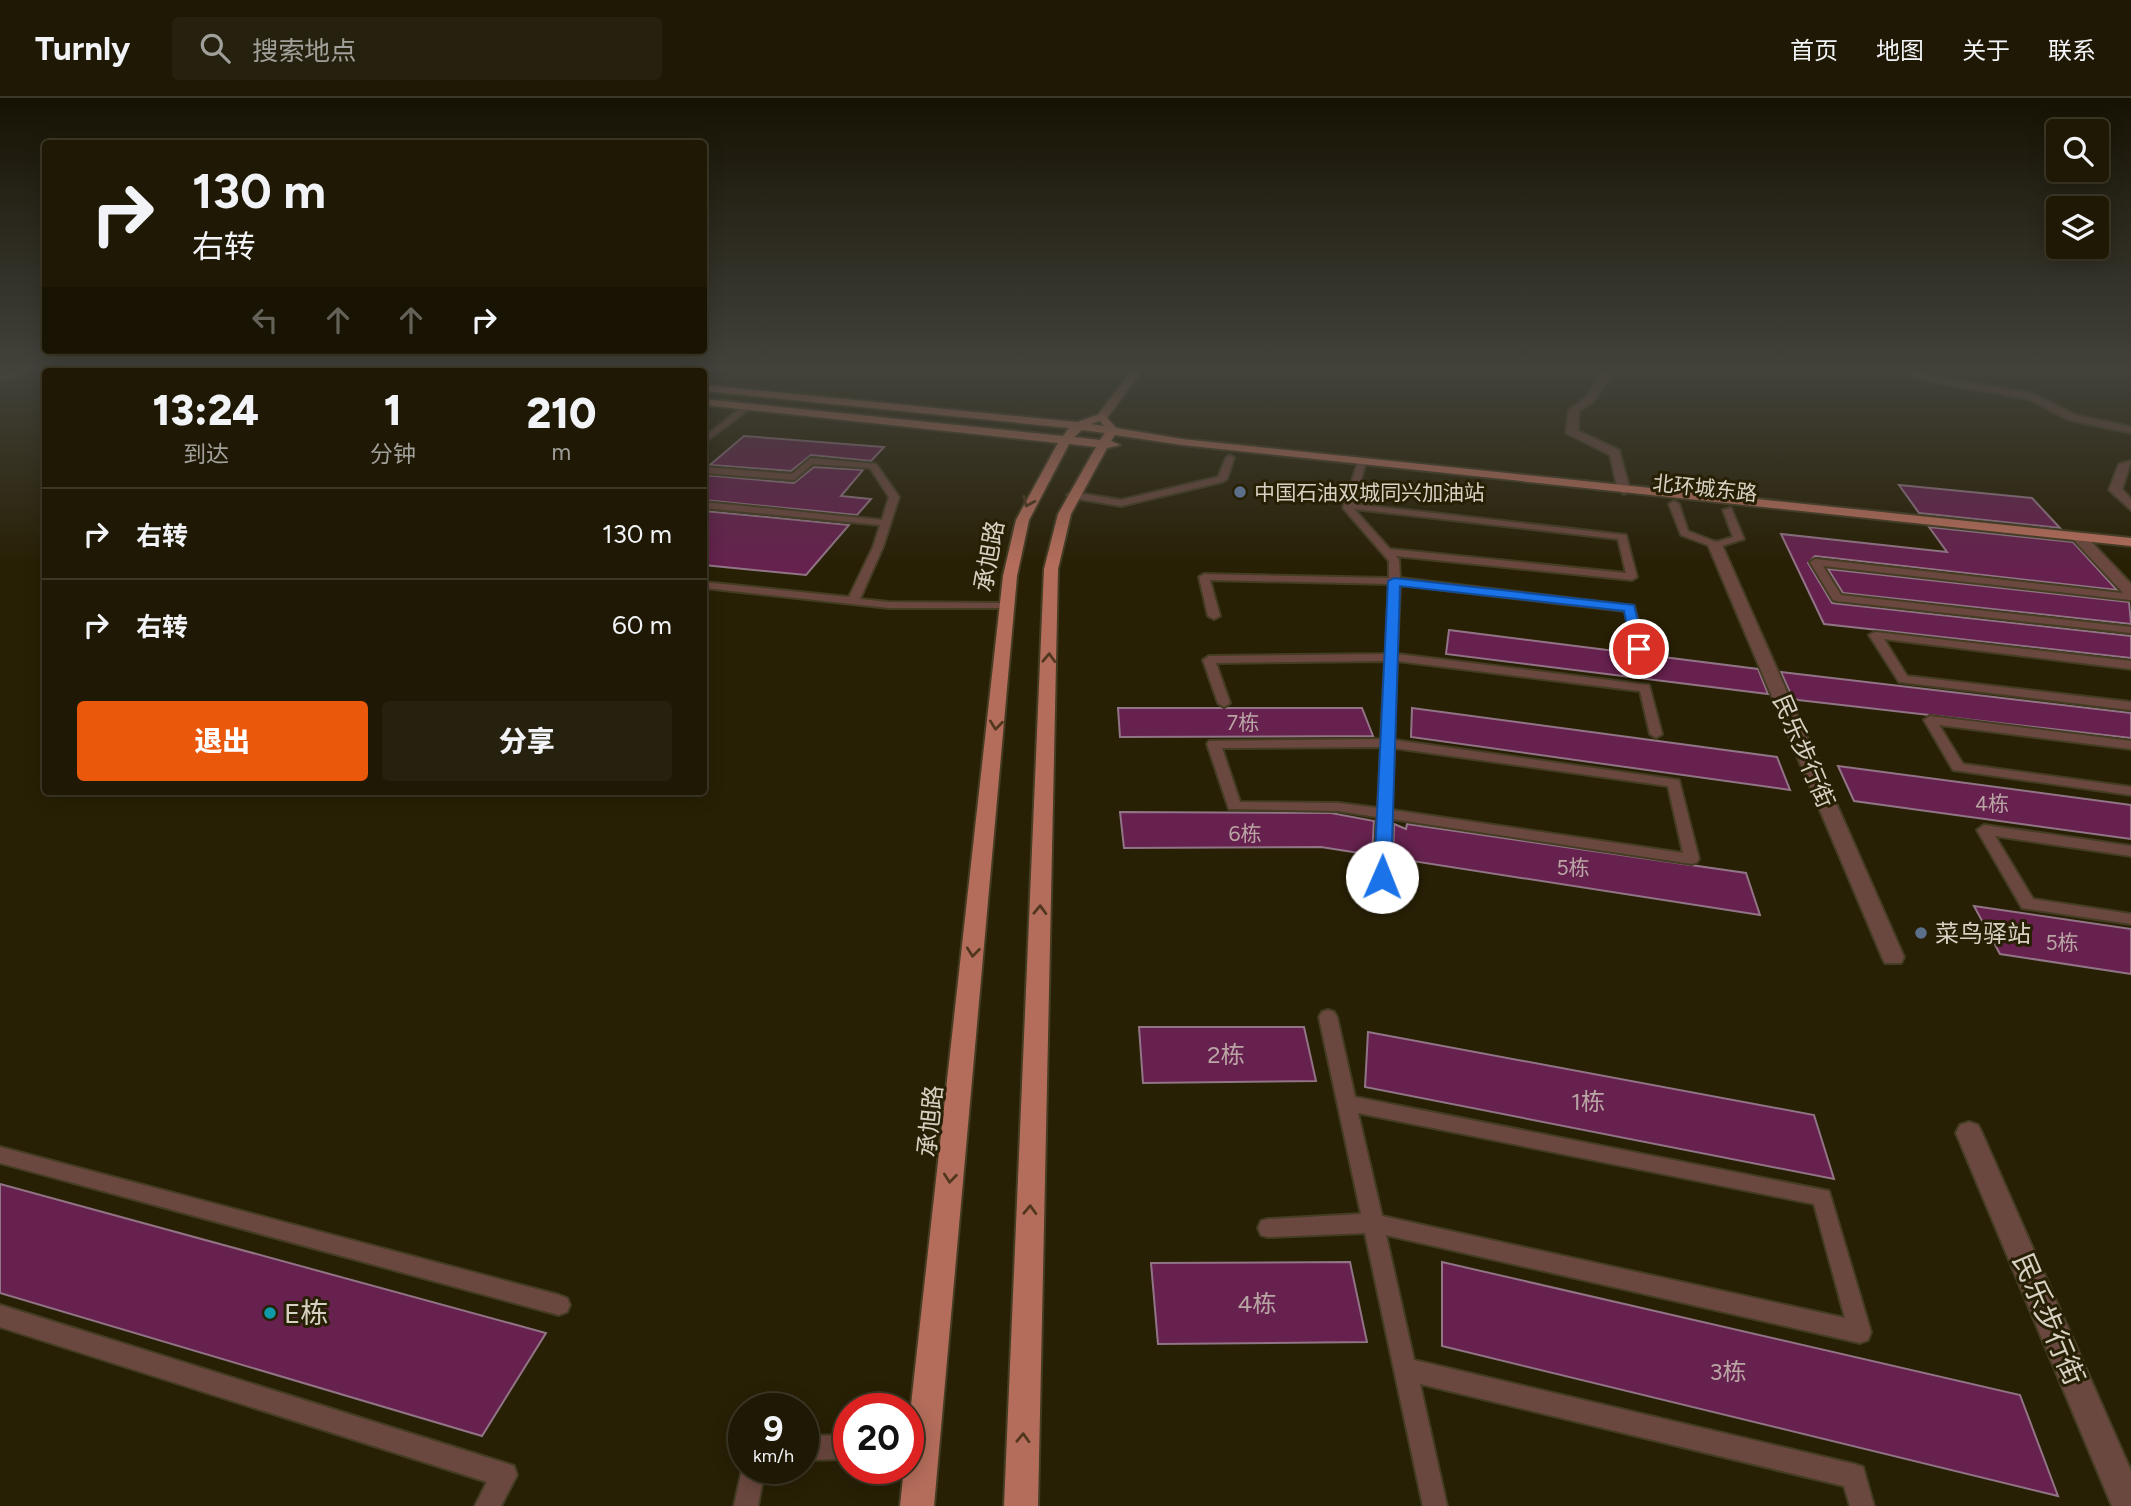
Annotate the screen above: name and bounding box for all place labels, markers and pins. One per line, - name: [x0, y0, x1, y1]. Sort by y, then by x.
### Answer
- place label: 中国石油双城同兴加油站: [1254, 480, 1485, 505]
- marker: 中国石油双城同兴加油站: [1232, 484, 1248, 500]
- pin: [1609, 619, 1669, 679]
- place label: 菜鸟驿站: [1935, 919, 2031, 948]
- marker: 菜鸟驿站: [1913, 925, 1929, 941]
- place label: E栋: [284, 1296, 329, 1330]
- marker: E栋: [262, 1305, 278, 1321]

